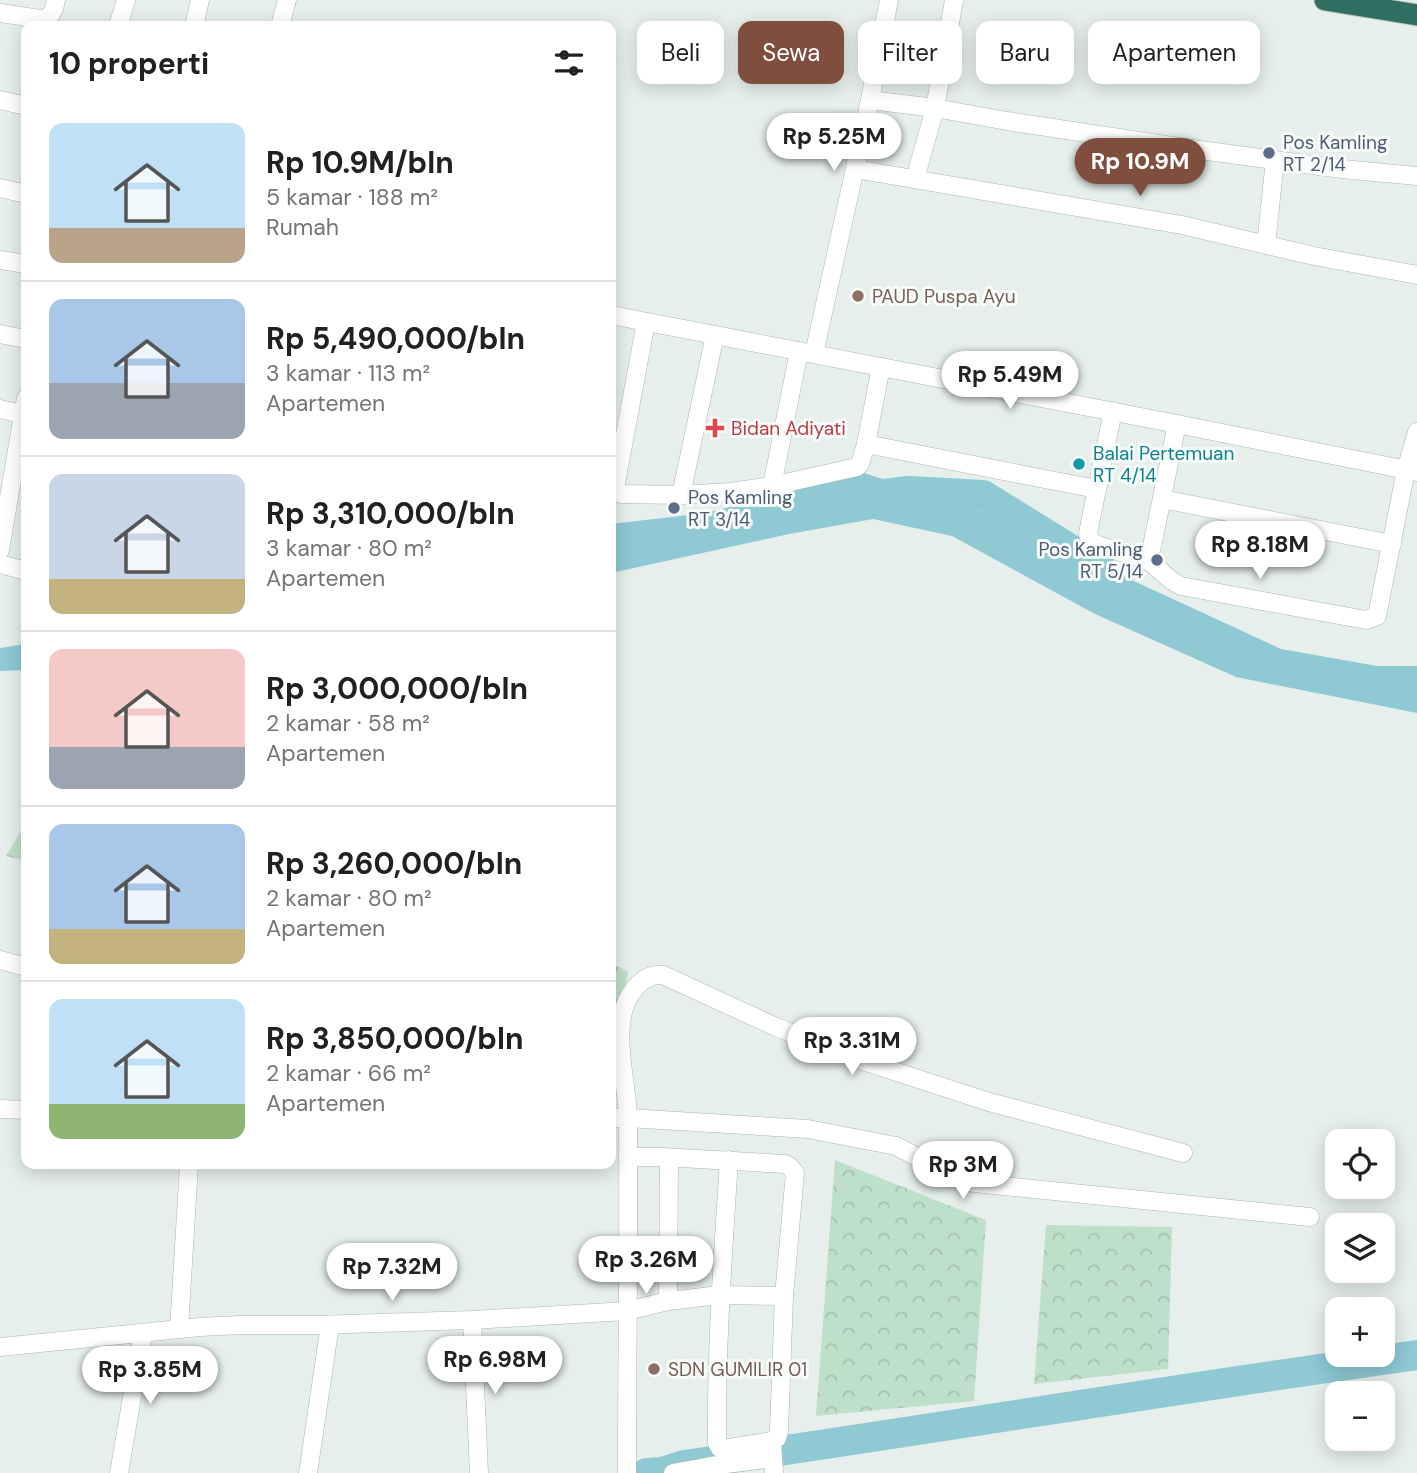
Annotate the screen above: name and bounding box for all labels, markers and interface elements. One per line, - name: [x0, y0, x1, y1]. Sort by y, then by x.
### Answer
- chip: Beli: [637, 21, 724, 84]
- chip: Sewa: [738, 21, 844, 84]
- chip: Filter: [858, 21, 962, 84]
- chip: Baru: [976, 21, 1074, 84]
- chip: Apartemen: [1088, 21, 1260, 84]
- text: 10 properti: [49, 44, 209, 83]
- icon: filters: [550, 44, 588, 82]
- pin: Rp 5.25M: [762, 114, 906, 173]
- text: Rp 5.25M: [782, 121, 886, 151]
- place label: Pos Kamling RT 2/14: [1283, 130, 1388, 177]
- pin: Rp 10.9M: [1068, 138, 1212, 198]
- text: Rp 10.9M/bln: [266, 143, 454, 182]
- marker: Pos Kamling RT 2/14: [1261, 145, 1277, 161]
- text: Rp 10.9M: [1091, 146, 1189, 176]
- icon: home: [105, 151, 189, 235]
- text: 5 kamar · 188 m²: [266, 182, 438, 212]
- text: Rumah: [266, 212, 339, 242]
- place label: PAUD Puspa Ayu: [872, 284, 1016, 309]
- marker: PAUD Puspa Ayu: [850, 288, 866, 304]
- text: Rp 5,490,000/bln: [266, 319, 525, 358]
- icon: home: [105, 327, 189, 411]
- pin: Rp 5.49M: [938, 352, 1082, 411]
- text: 3 kamar · 113 m²: [266, 358, 430, 388]
- text: Rp 5.49M: [957, 359, 1063, 389]
- text: Apartemen: [266, 388, 385, 418]
- place label: Bidan Adiyati: [731, 416, 846, 441]
- marker: Bidan Adiyati: [705, 418, 725, 438]
- place label: Balai Pertemuan RT 4/14: [1093, 441, 1234, 488]
- marker: Balai Pertemuan RT 4/14: [1071, 456, 1087, 472]
- place label: Pos Kamling RT 3/14: [688, 485, 793, 532]
- text: Rp 3,310,000/bln: [266, 494, 515, 533]
- marker: Pos Kamling RT 3/14: [666, 500, 682, 516]
- icon: home: [105, 502, 189, 586]
- pin: Rp 8.18M: [1188, 522, 1332, 581]
- text: Rp 8.18M: [1211, 529, 1309, 559]
- text: 3 kamar · 80 m²: [266, 533, 432, 563]
- place label: Pos Kamling RT 5/14: [1038, 537, 1143, 584]
- marker: Pos Kamling RT 5/14: [1149, 552, 1165, 568]
- text: Apartemen: [266, 563, 385, 593]
- text: Rp 3,000,000/bln: [266, 669, 528, 708]
- icon: home: [105, 677, 189, 761]
- text: 2 kamar · 58 m²: [266, 708, 430, 738]
- text: Apartemen: [266, 738, 385, 768]
- text: Rp 3,260,000/bln: [266, 844, 522, 883]
- icon: home: [105, 852, 189, 936]
- text: 2 kamar · 80 m²: [266, 883, 432, 913]
- text: Apartemen: [266, 913, 385, 943]
- pin: Rp 3.31M: [780, 1018, 924, 1077]
- text: Rp 3,850,000/bln: [266, 1019, 524, 1058]
- text: Rp 3.31M: [803, 1025, 901, 1055]
- icon: home: [105, 1027, 189, 1111]
- text: 2 kamar · 66 m²: [266, 1058, 431, 1088]
- text: Apartemen: [266, 1088, 385, 1118]
- map controls: [1325, 1129, 1395, 1451]
- button: locate: [1325, 1129, 1395, 1199]
- pin: Rp 3M: [914, 1142, 1012, 1201]
- text: Rp 3M: [928, 1149, 998, 1179]
- button: layers: [1325, 1213, 1395, 1283]
- pin: Rp 3.26M: [574, 1236, 718, 1296]
- pin: Rp 7.32M: [320, 1244, 464, 1303]
- text: Rp 3.26M: [595, 1244, 697, 1274]
- text: Rp 7.32M: [342, 1251, 442, 1281]
- button: +: [1325, 1297, 1395, 1367]
- pin: Rp 6.98M: [423, 1336, 567, 1396]
- text: Rp 6.98M: [443, 1344, 547, 1374]
- pin: Rp 3.85M: [78, 1346, 222, 1406]
- text: Rp 3.85M: [98, 1354, 202, 1384]
- place label: SDN GUMILIR 01: [668, 1357, 807, 1382]
- marker: SDN GUMILIR 01: [646, 1361, 662, 1377]
- button: −: [1325, 1381, 1395, 1451]

